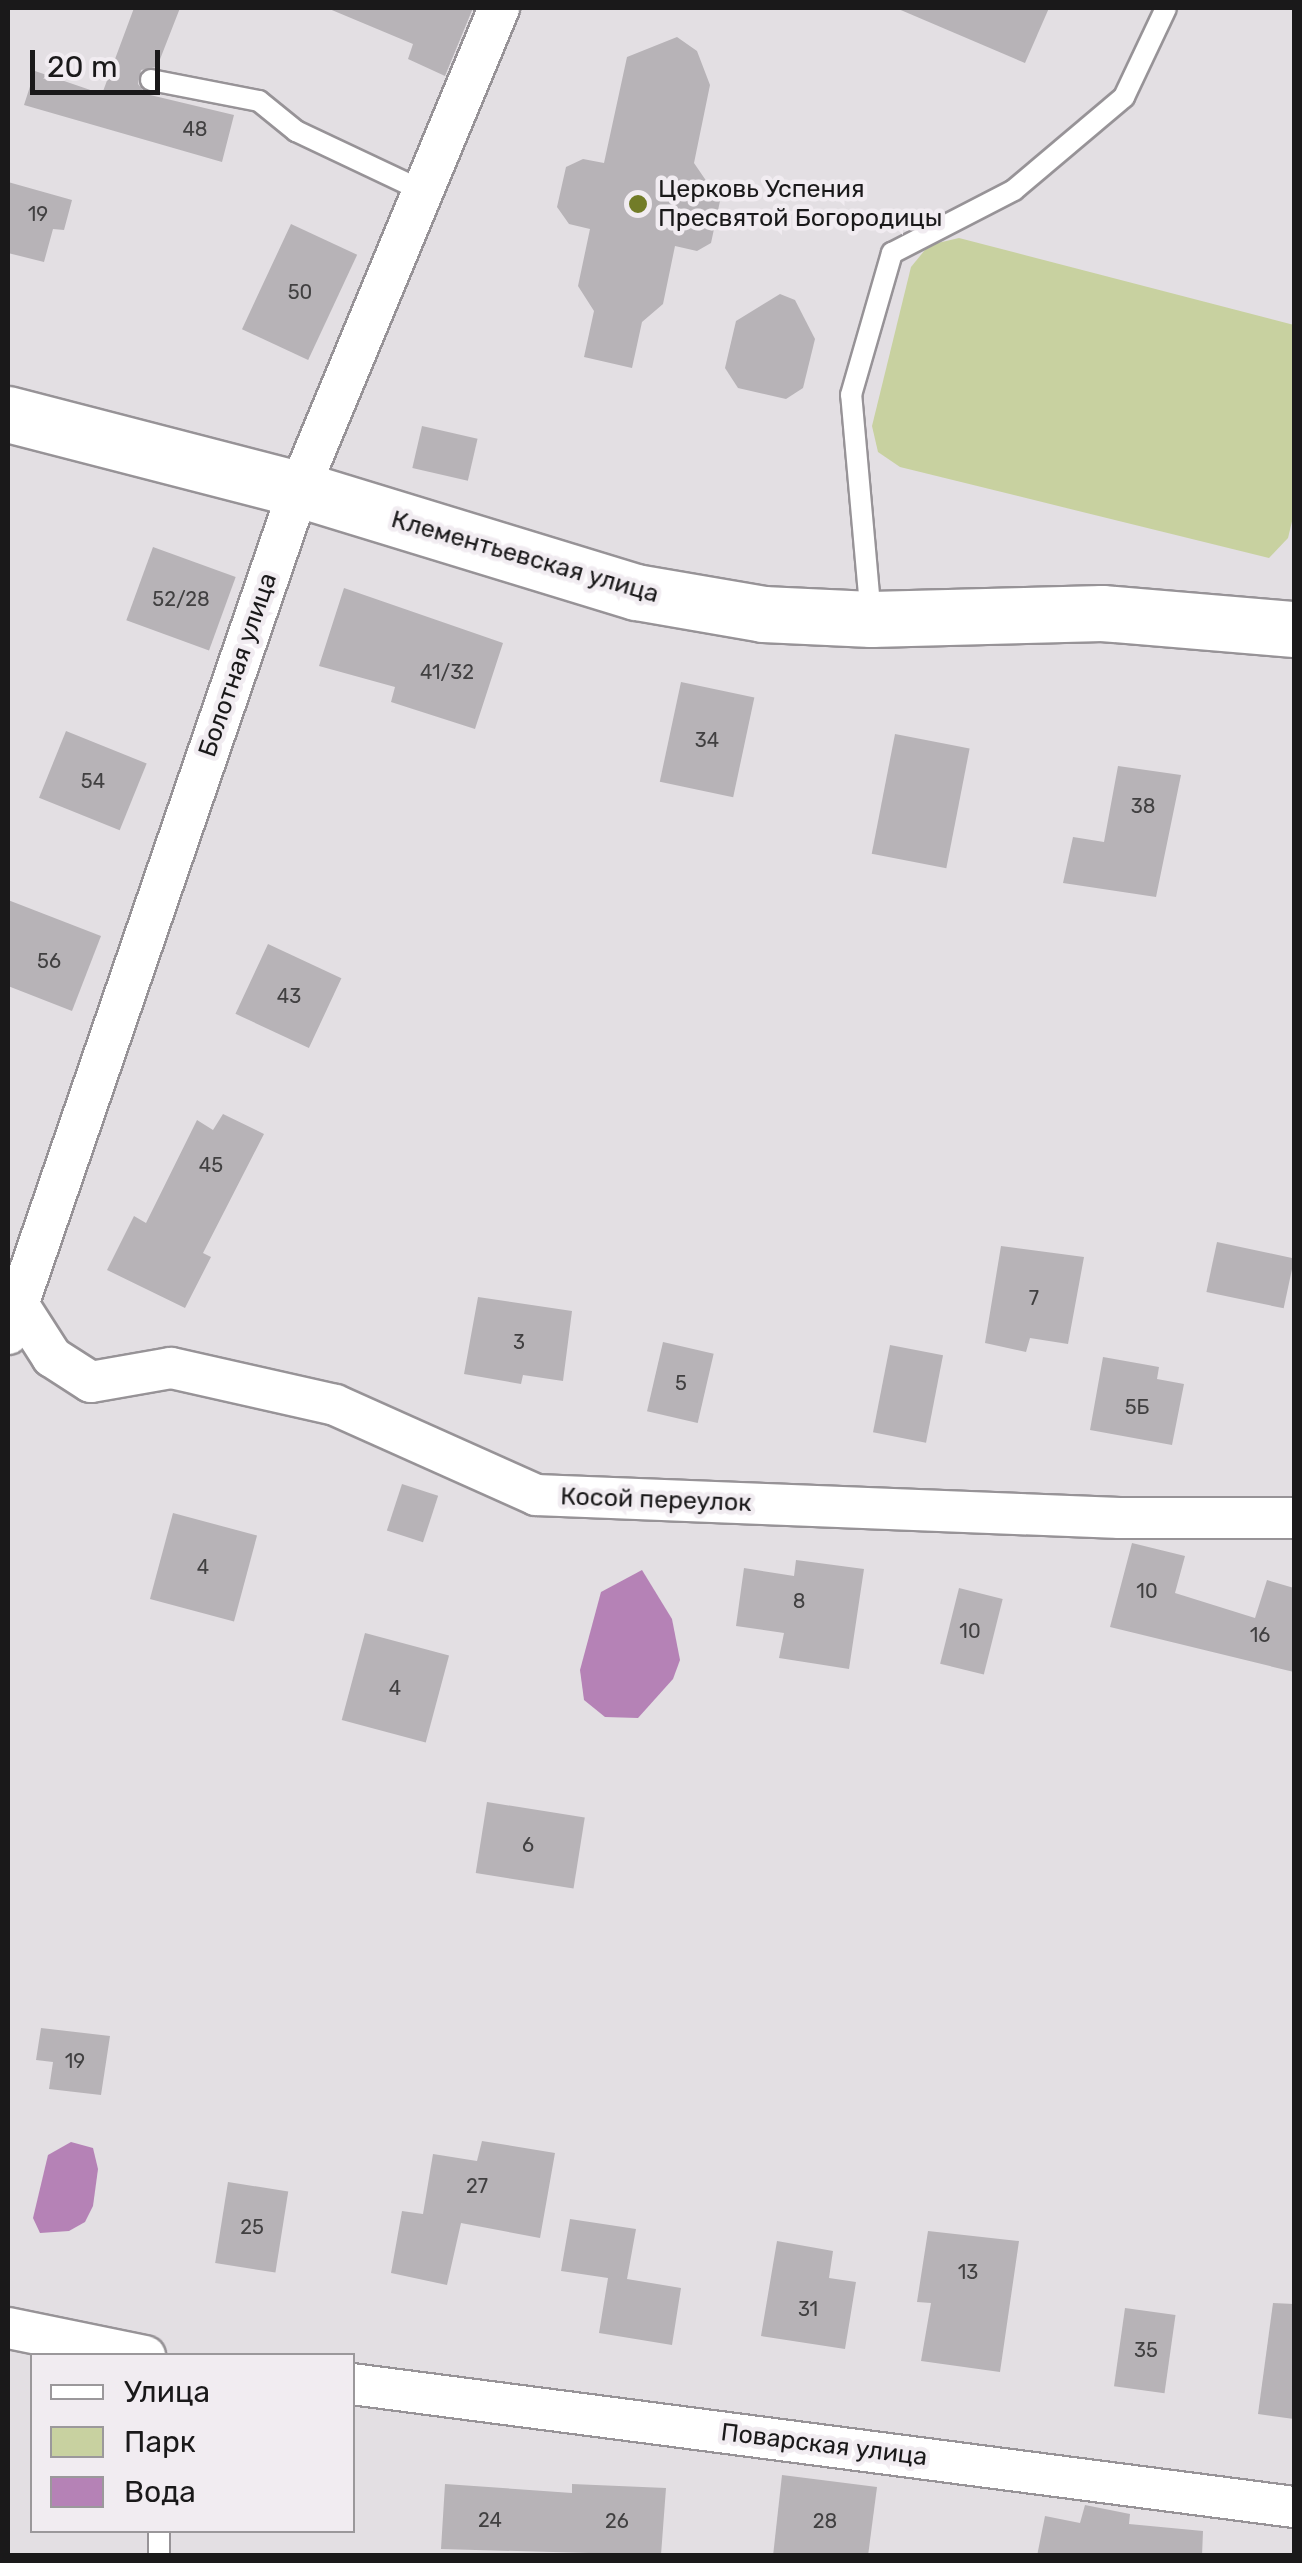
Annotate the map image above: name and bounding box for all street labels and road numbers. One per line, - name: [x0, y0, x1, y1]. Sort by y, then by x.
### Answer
- street label: Клементьевская улица: [388, 504, 662, 610]
- street label: Болотная улица: [192, 569, 284, 761]
- street label: Косой переулок: [560, 1482, 752, 1518]
- street label: Поварская улица: [719, 2417, 929, 2473]

